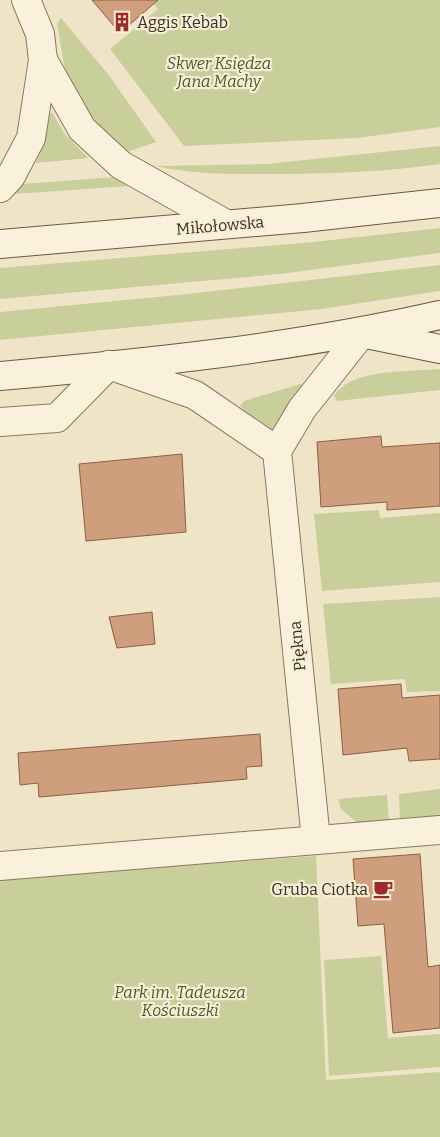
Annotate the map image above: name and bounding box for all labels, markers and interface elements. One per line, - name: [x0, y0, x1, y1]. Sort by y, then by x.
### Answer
- building icon: Aggis Kebab: [111, 11, 133, 33]
- place label: Aggis Kebab: [137, 13, 228, 32]
- park label: Skwer Księdza Jana Machy: [167, 54, 271, 91]
- street label: Mikołowska: [175, 212, 265, 239]
- street label: Piękna: [285, 620, 310, 672]
- cafe icon: Gruba Ciotka: [372, 878, 394, 900]
- place label: Gruba Ciotka: [271, 880, 368, 899]
- park label: Park im. Tadeusza Kościuszki: [114, 983, 246, 1020]

